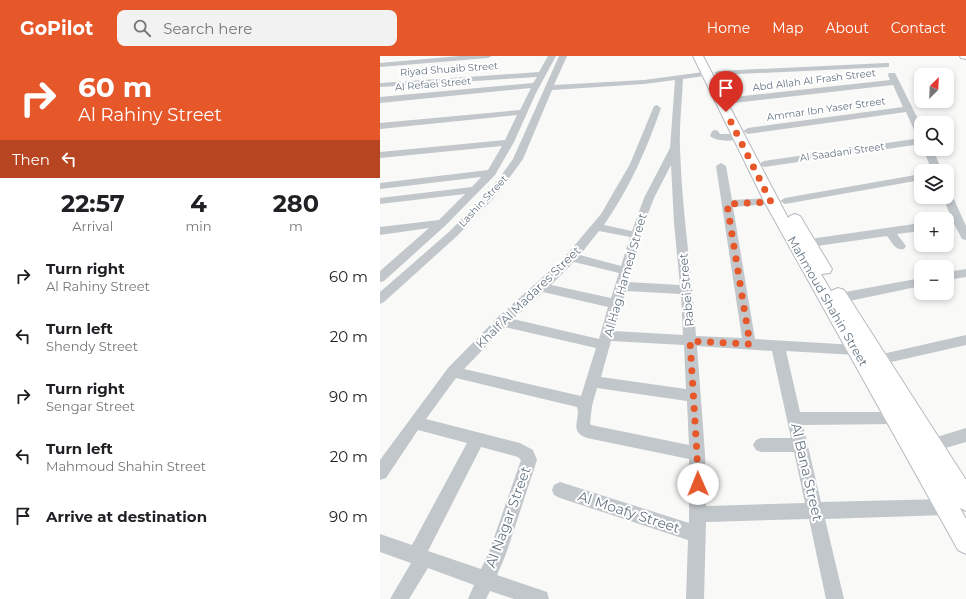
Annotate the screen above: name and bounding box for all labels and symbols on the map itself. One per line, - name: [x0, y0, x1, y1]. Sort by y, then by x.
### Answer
- street label: Riyad Shuaib Street: [400, 59, 498, 79]
- street label: Abd Allah Al Frash Street: [752, 66, 876, 94]
- north arrow: [914, 68, 954, 108]
- pin: [709, 71, 743, 112]
- street label: Al Refaei Street: [394, 74, 472, 94]
- street label: Ammar Ibn Yaser Street: [766, 94, 886, 124]
- street label: Al Saadani Street: [799, 140, 885, 164]
- street label: Lashin Street: [456, 173, 510, 229]
- street label: Al Hag Hamed Street: [600, 212, 650, 338]
- street label: Mahmoud Shahin Street: [785, 233, 871, 369]
- street label: Khalf Al Madares Street: [472, 243, 584, 351]
- street label: Rabei Street: [675, 252, 697, 327]
- street label: Al Bana Street: [787, 421, 827, 523]
- position arrow: [677, 463, 719, 505]
- street label: Al Nagar Street: [481, 464, 535, 570]
- street label: Al Moafy Street: [576, 487, 683, 537]

